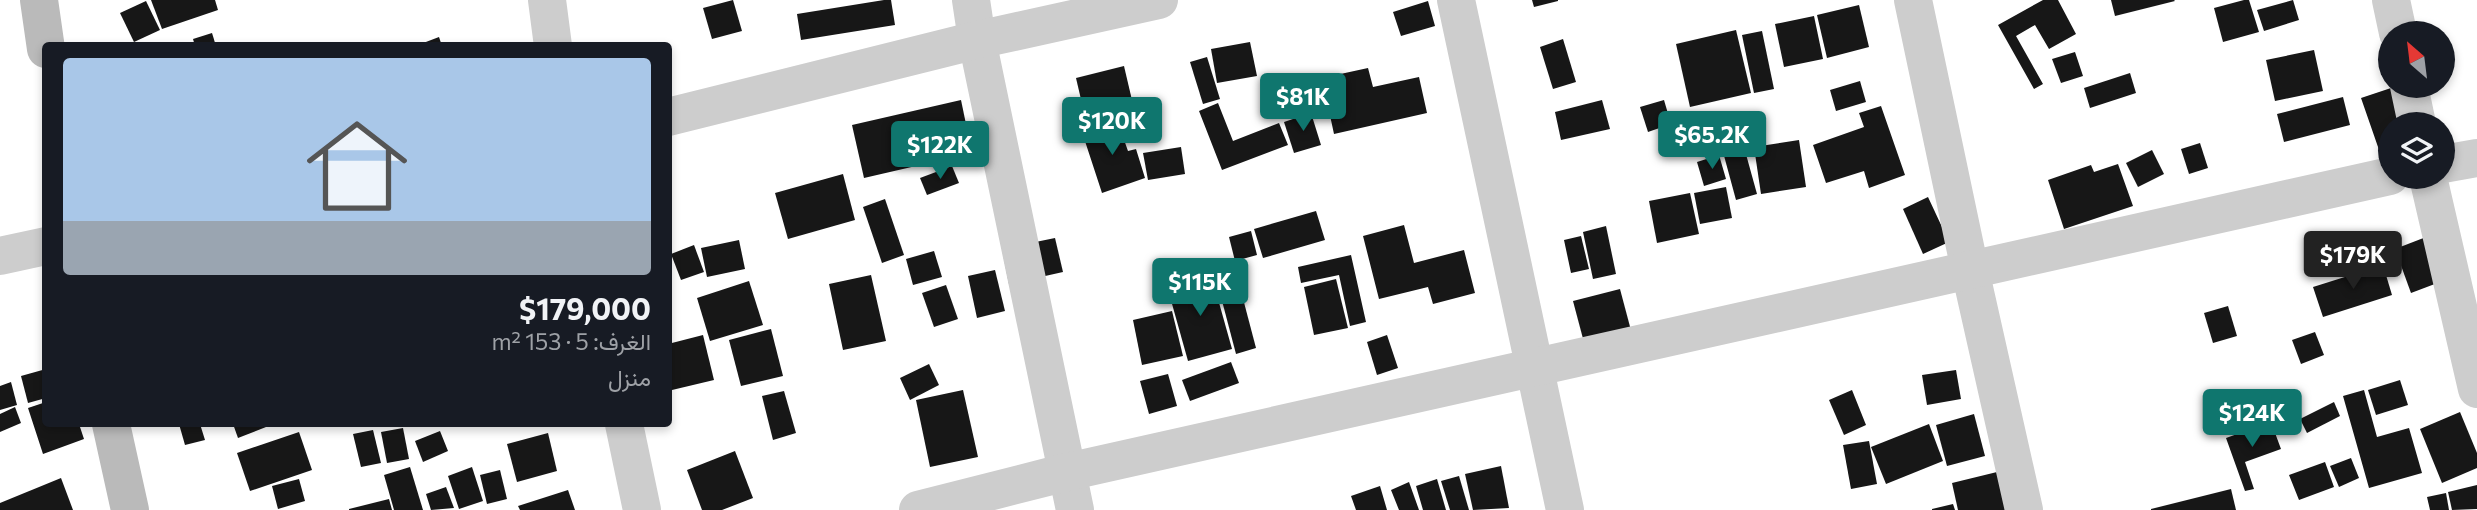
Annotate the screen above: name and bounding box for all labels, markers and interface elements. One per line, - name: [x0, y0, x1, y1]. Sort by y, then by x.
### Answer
- north arrow: [2378, 21, 2455, 98]
- map controls: [2378, 21, 2455, 189]
- pin: $81K: [1262, 74, 1344, 133]
- text: $81K: [1276, 82, 1330, 110]
- pin: $120K: [1063, 97, 1161, 157]
- icon: home: [294, 103, 420, 229]
- text: $120K: [1078, 106, 1146, 134]
- pin: $65.2K: [1655, 111, 1769, 171]
- button: layers: [2378, 112, 2455, 189]
- text: $65.2K: [1674, 120, 1750, 148]
- pin: $122K: [891, 122, 989, 181]
- text: $122K: [907, 130, 973, 158]
- pin: $179K: [2304, 232, 2402, 291]
- text: $179K: [2320, 240, 2386, 268]
- pin: $115K: [1151, 258, 1249, 318]
- text: $115K: [1168, 267, 1232, 295]
- text: $179,000: [519, 289, 651, 326]
- text: الغرف: 5 · 153 m²: [491, 327, 651, 355]
- text: منزل: [608, 363, 651, 391]
- pin: $124K: [2203, 390, 2301, 449]
- text: $124K: [2219, 398, 2285, 426]

